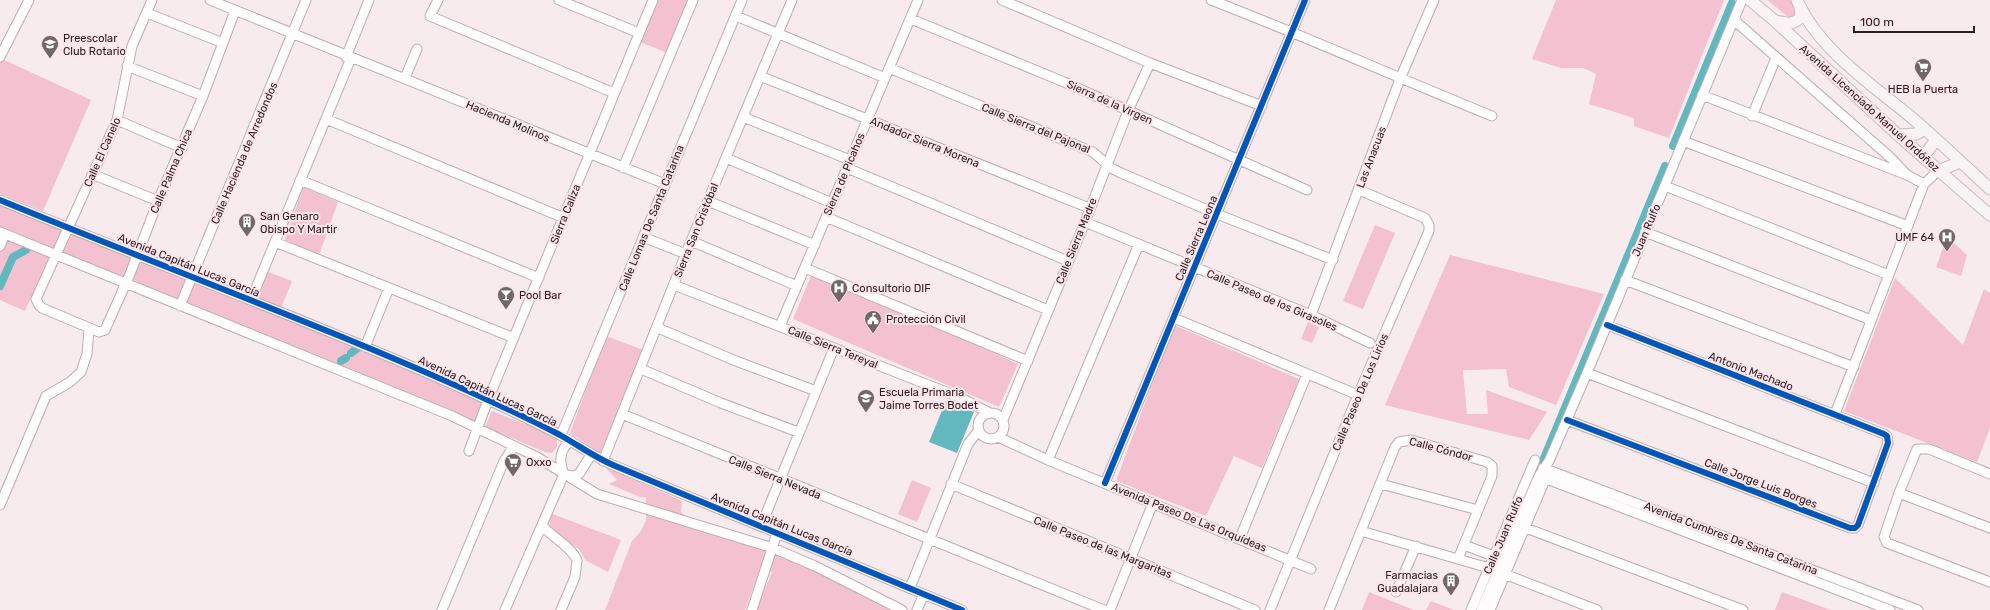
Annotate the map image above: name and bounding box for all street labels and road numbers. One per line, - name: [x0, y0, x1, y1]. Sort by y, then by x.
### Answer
- street label: Avenida Licenciado Manuel Ordóñez: [1797, 42, 1943, 175]
- street label: Sierra de la Virgen: [1065, 78, 1155, 127]
- street label: Calle Hacienda de Arredondos: [209, 80, 281, 226]
- street label: Hacienda Molinos: [464, 98, 552, 145]
- street label: Calle Sierra del Pajonal: [980, 101, 1092, 156]
- street label: Calle El Canelo: [81, 115, 124, 189]
- street label: Andador Sierra Morena: [868, 115, 981, 170]
- street label: Las Anacuas: [1354, 124, 1389, 190]
- street label: Calle Palma Chica: [148, 127, 195, 215]
- street label: Sierra de Picahos: [821, 131, 868, 218]
- street label: Calle Lomas De Santa Catarina: [616, 143, 687, 293]
- street label: Sierra San Cristóbal: [672, 181, 721, 279]
- street label: Sierra Caliza: [548, 182, 583, 246]
- street label: Calle Sierra Leona: [1173, 193, 1220, 283]
- street label: Calle Sierra Madre: [1053, 196, 1100, 286]
- street label: Juan Rulfo: [1630, 202, 1663, 258]
- street label: Avenida Capitán Lucas García: [116, 231, 262, 300]
- street label: Calle Paseo de los Girasoles: [1204, 267, 1339, 334]
- street label: Calle Sierra Tereyal: [786, 323, 880, 371]
- street label: Calle Paseo De Los Lirios: [1330, 331, 1391, 453]
- street label: Antonio Machado: [1707, 349, 1795, 394]
- street label: Avenida Capitán Lucas García: [416, 354, 559, 429]
- street label: Calle Cóndor: [1408, 435, 1475, 464]
- street label: Calle Sierra Nevada: [727, 453, 823, 502]
- street label: Calle Jorge Luis Borges: [1702, 456, 1820, 511]
- street label: Avenida Paseo De Las Orquídeas: [1109, 480, 1269, 555]
- street label: Avenida Capitán Lucas García: [709, 490, 855, 559]
- street label: Calle Juan Rulfo: [1481, 494, 1526, 576]
- street label: Avenida Cumbres De Santa Catarina: [1642, 499, 1819, 578]
- street label: Calle Paseo de las Margaritas: [1032, 514, 1174, 581]

